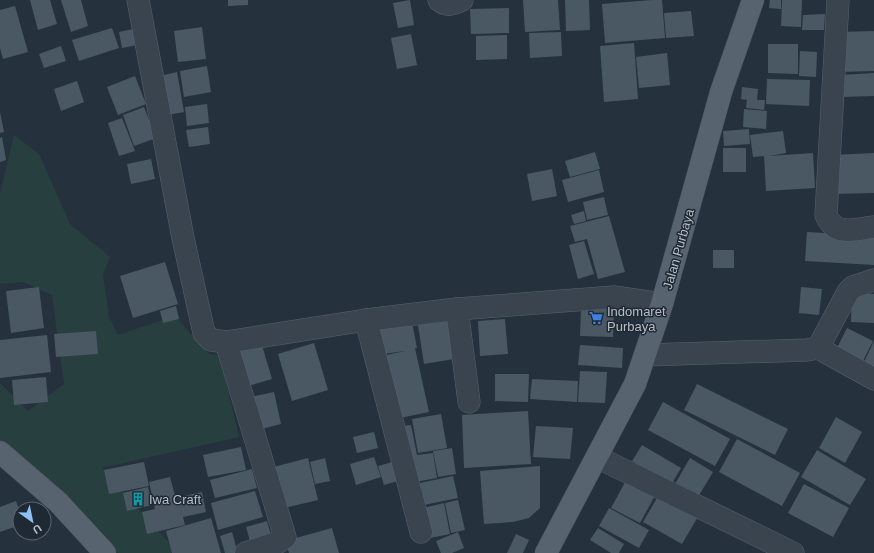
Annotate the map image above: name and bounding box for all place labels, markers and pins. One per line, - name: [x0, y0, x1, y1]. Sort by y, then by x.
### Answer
- place label: Indomaret Purbaya: [607, 304, 666, 334]
- supermarket icon: Indomaret Purbaya: [588, 310, 604, 326]
- building icon: Iwa Craft: [130, 491, 146, 507]
- place label: Iwa Craft: [149, 492, 201, 507]

